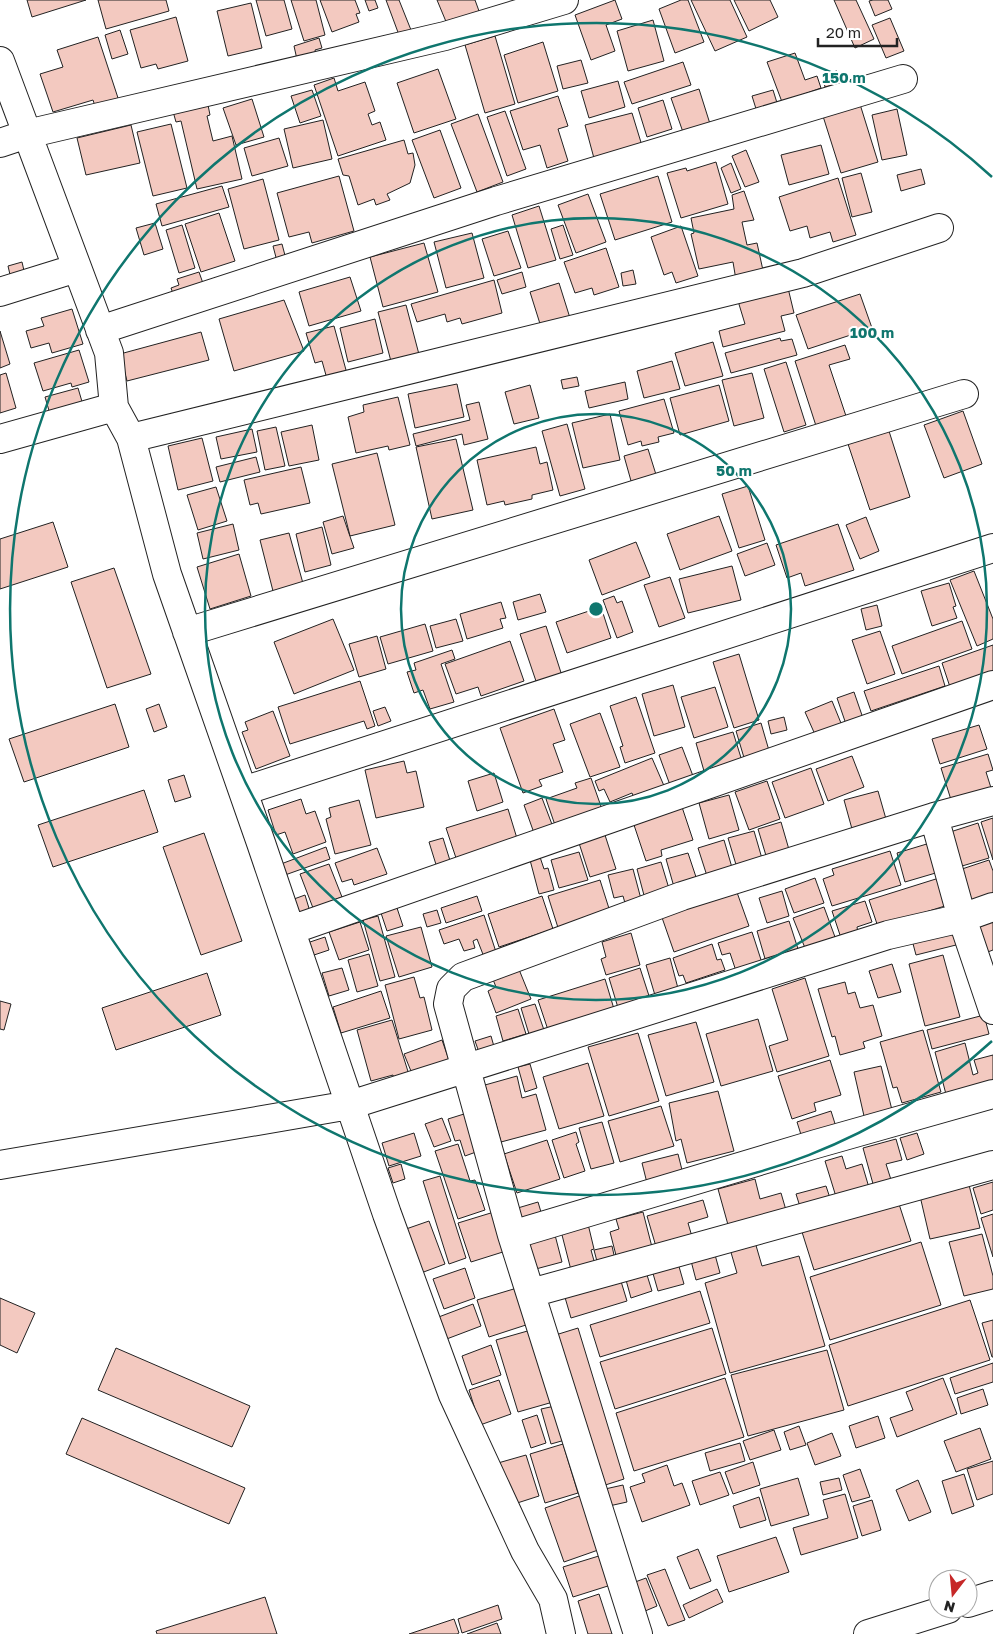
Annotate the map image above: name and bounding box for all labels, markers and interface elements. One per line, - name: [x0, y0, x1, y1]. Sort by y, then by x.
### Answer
- scale bar: [818, 15, 897, 47]
- text: 20 m: [826, 23, 861, 41]
- text: 150 m: [822, 68, 866, 86]
- text: 100 m: [850, 323, 894, 341]
- text: 50 m: [716, 461, 752, 479]
- centre of rings: [587, 600, 605, 618]
- north arrow: [928, 1569, 978, 1619]
- text: N: [942, 1597, 957, 1617]

